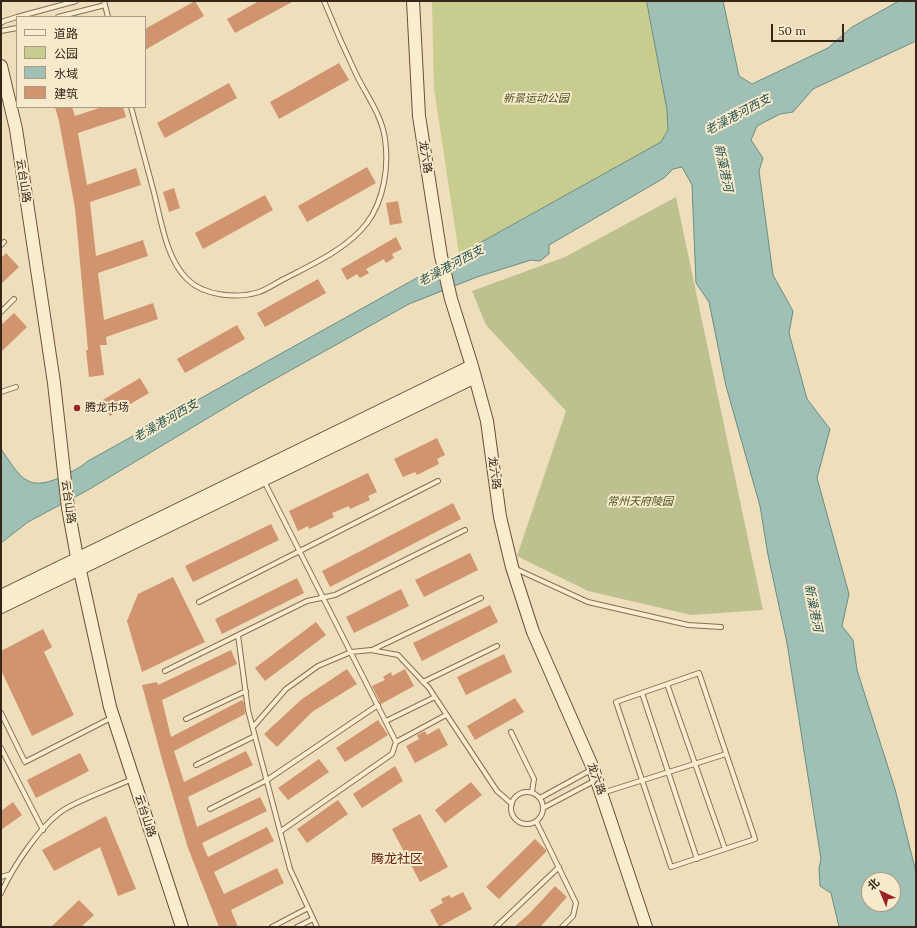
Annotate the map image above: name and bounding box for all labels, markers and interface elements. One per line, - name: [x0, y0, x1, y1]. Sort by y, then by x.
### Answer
- legend: [16, 16, 146, 108]
- scale bar: [773, 16, 846, 42]
- text: 50 m: [778, 23, 806, 38]
- text: 道路: [54, 26, 78, 41]
- text: 公园: [54, 46, 78, 61]
- text: 水域: [54, 66, 78, 81]
- text: 建筑: [54, 86, 78, 101]
- park label: 新景运动公园: [503, 92, 569, 106]
- water label: 老澡港河西支: [703, 92, 773, 138]
- street label: 龙六路: [416, 140, 434, 174]
- water label: 新藻港河: [711, 143, 735, 193]
- street label: 云台山路: [13, 158, 33, 204]
- water label: 老澡港河西支: [416, 243, 486, 289]
- water label: 老澡港河西支: [131, 397, 201, 445]
- place label: 腾龙市场: [85, 401, 129, 415]
- marker: 腾龙市场: [72, 403, 82, 413]
- street label: 龙六路: [485, 456, 503, 490]
- street label: 云台山路: [58, 479, 78, 525]
- park label: 常州天府陵园: [607, 495, 673, 509]
- water label: 新澡港河: [801, 583, 825, 633]
- street label: 龙六路: [584, 761, 608, 797]
- street label: 云台山路: [132, 793, 158, 839]
- district label: 腾龙社区: [371, 851, 423, 867]
- north arrow: [861, 872, 901, 912]
- text: 北: [865, 875, 882, 893]

